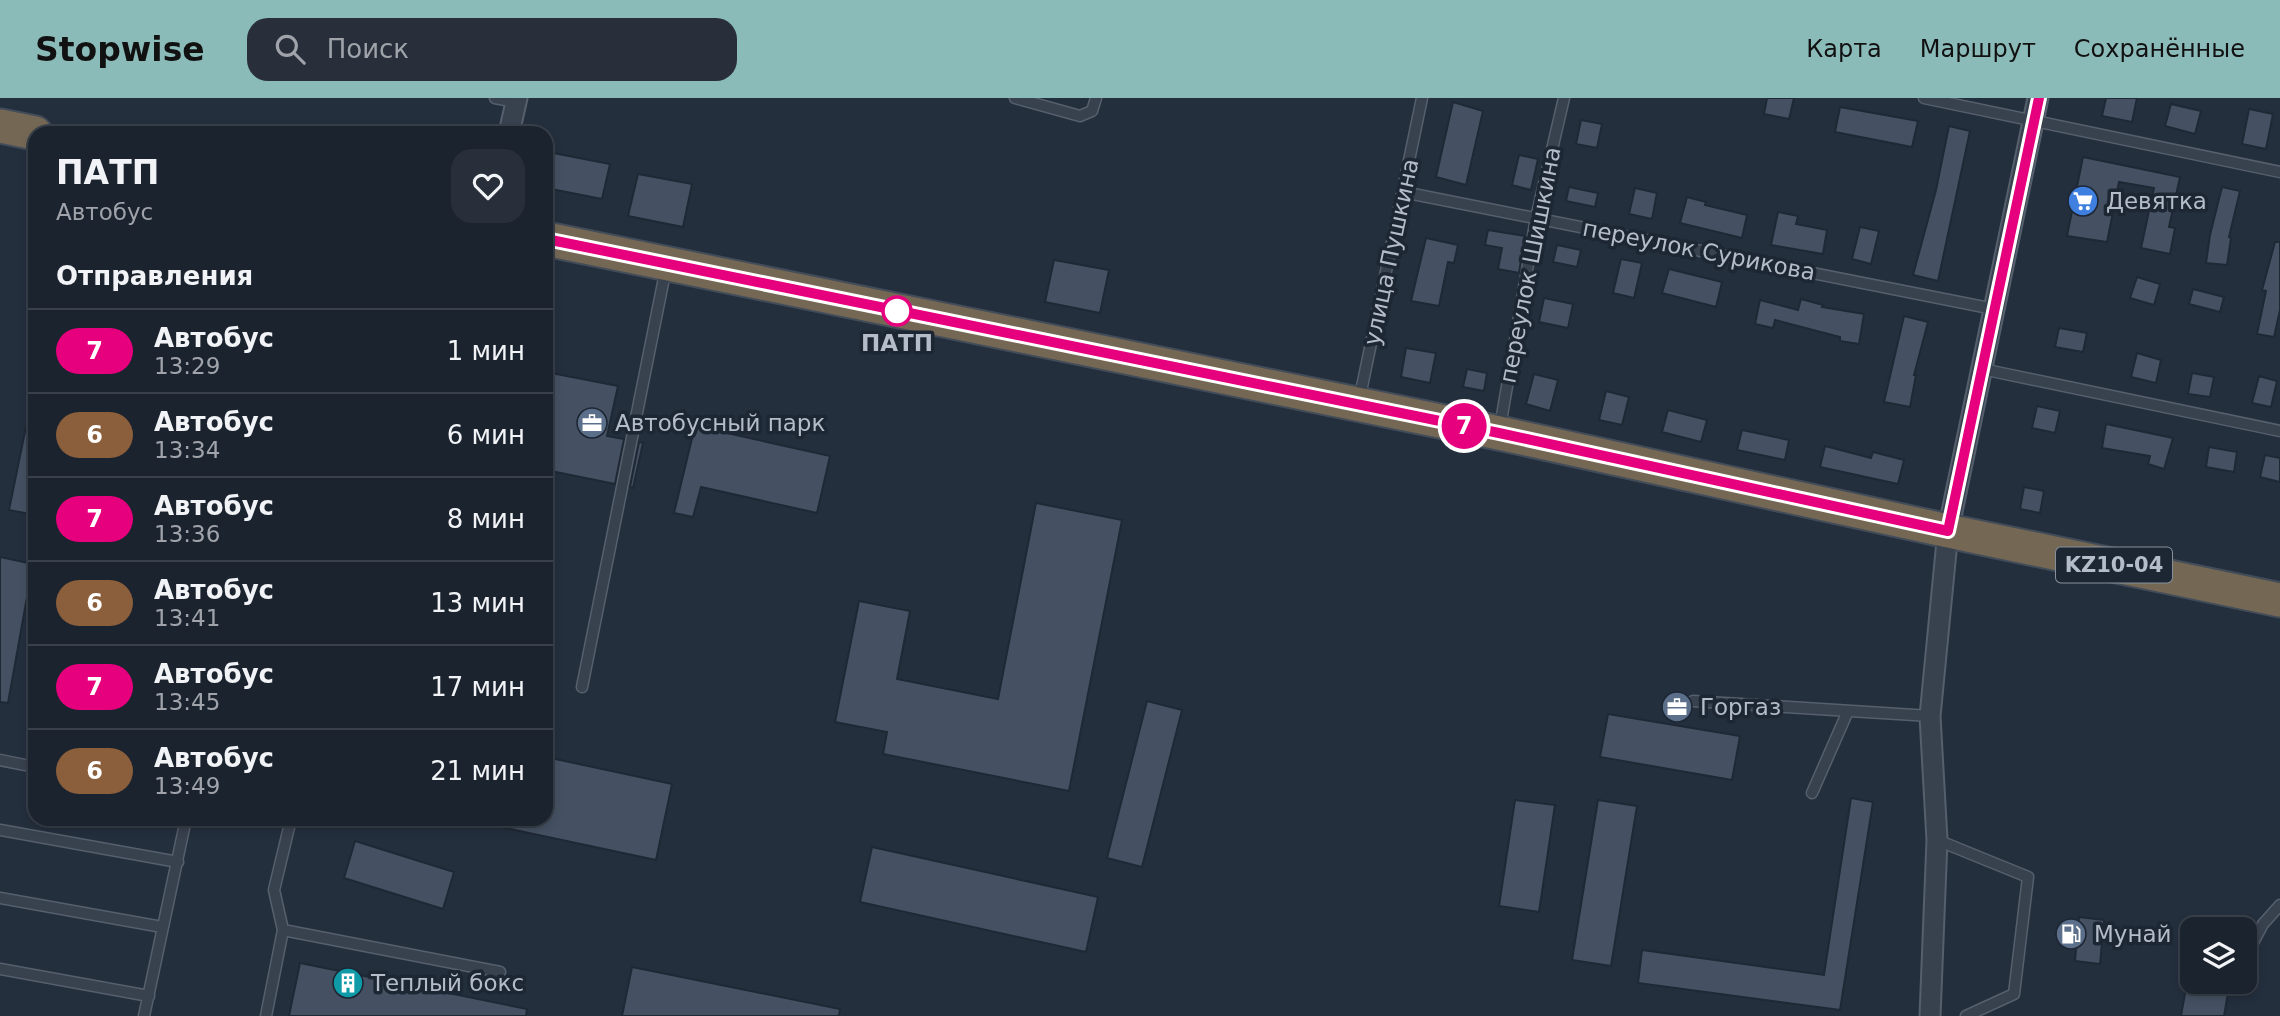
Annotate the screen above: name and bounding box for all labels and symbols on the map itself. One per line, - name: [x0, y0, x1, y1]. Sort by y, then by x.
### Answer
- street label: переулок Шишкина: [1494, 145, 1566, 385]
- street label: улица Пушкина: [1359, 156, 1423, 348]
- supermarket icon: Девятка: [2066, 184, 2100, 218]
- place label: Девятка: [2106, 188, 2207, 214]
- street label: переулок Сурикова: [1581, 215, 1817, 285]
- marker: ПАТП: [882, 296, 912, 326]
- place label: ПАТП: [861, 330, 933, 356]
- line badge: 7: [1441, 403, 1487, 449]
- office icon: Автобусный парк: [575, 406, 609, 440]
- place label: Автобусный парк: [615, 410, 825, 436]
- road number: KZ10-04: [2056, 547, 2172, 582]
- office icon: Горгаз: [1660, 690, 1694, 724]
- place label: Горгаз: [1700, 694, 1781, 720]
- fuel station icon: Мунай: [2054, 917, 2088, 951]
- place label: Мунай: [2094, 921, 2172, 947]
- building icon: Теплый бокс: [331, 966, 365, 1000]
- place label: Теплый бокс: [370, 970, 524, 996]

